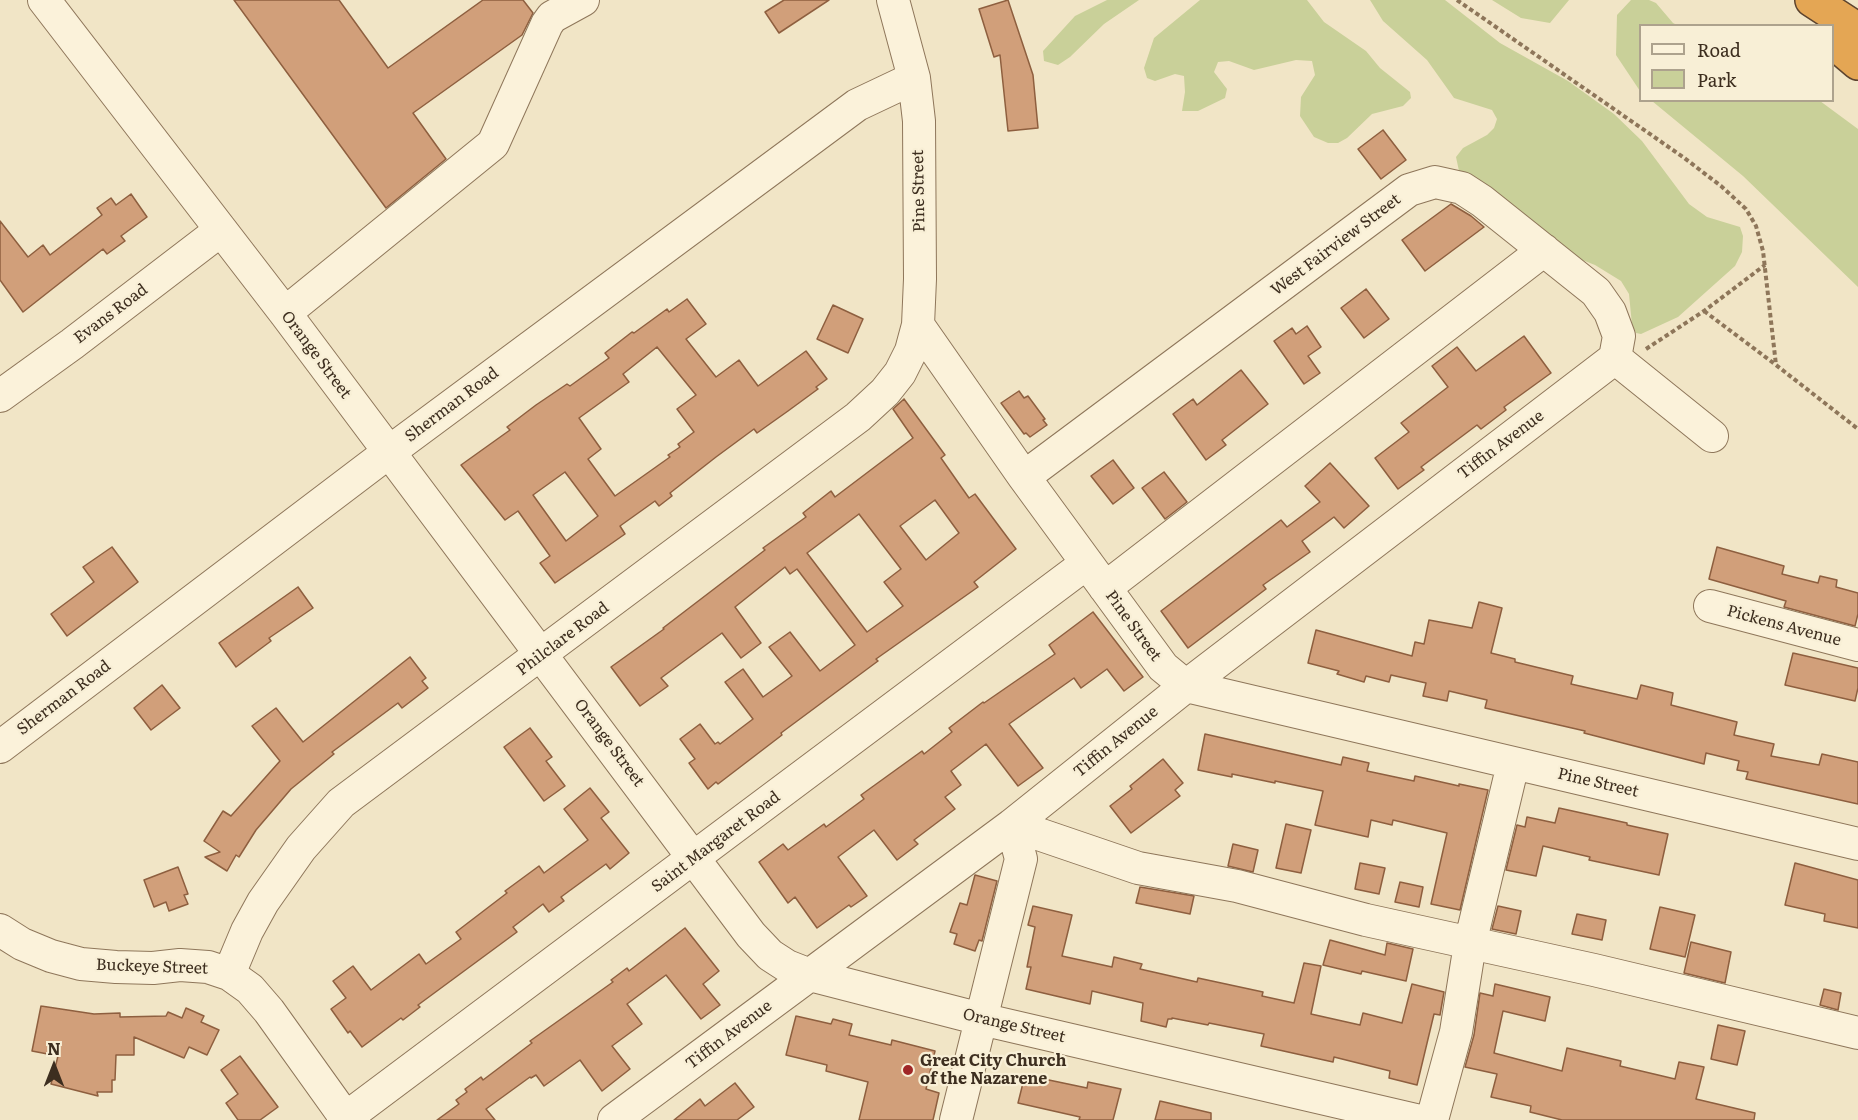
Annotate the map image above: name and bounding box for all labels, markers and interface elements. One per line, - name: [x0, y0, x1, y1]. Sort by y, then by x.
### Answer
- legend: [1639, 24, 1834, 102]
- text: Road: [1697, 36, 1741, 63]
- text: Park: [1697, 66, 1736, 93]
- street label: Pine Street: [909, 149, 929, 233]
- street label: West Fairview Street: [1267, 190, 1405, 300]
- street label: Evans Road: [70, 280, 152, 348]
- street label: Orange Street: [277, 307, 355, 403]
- street label: Sherman Road: [401, 364, 503, 446]
- street label: Tiffin Avenue: [1454, 406, 1548, 484]
- street label: Pine Street: [1101, 587, 1165, 665]
- street label: Philclare Road: [513, 598, 613, 680]
- street label: Pickens Avenue: [1725, 602, 1843, 650]
- street label: Sherman Road: [13, 657, 115, 739]
- street label: Orange Street: [570, 695, 648, 791]
- street label: Tiffin Avenue: [1070, 702, 1162, 782]
- street label: Pine Street: [1556, 764, 1640, 802]
- street label: Saint Margaret Road: [648, 787, 784, 897]
- street label: Buckeye Street: [96, 955, 208, 979]
- street label: Tiffin Avenue: [682, 996, 776, 1074]
- street label: Orange Street: [961, 1005, 1067, 1047]
- north arrow: [24, 1036, 84, 1096]
- text: N: [47, 1036, 61, 1060]
- place label: Great City Church of the Nazarene: [920, 1051, 1066, 1089]
- marker: Great City Church of the Nazarene: [901, 1063, 915, 1077]

